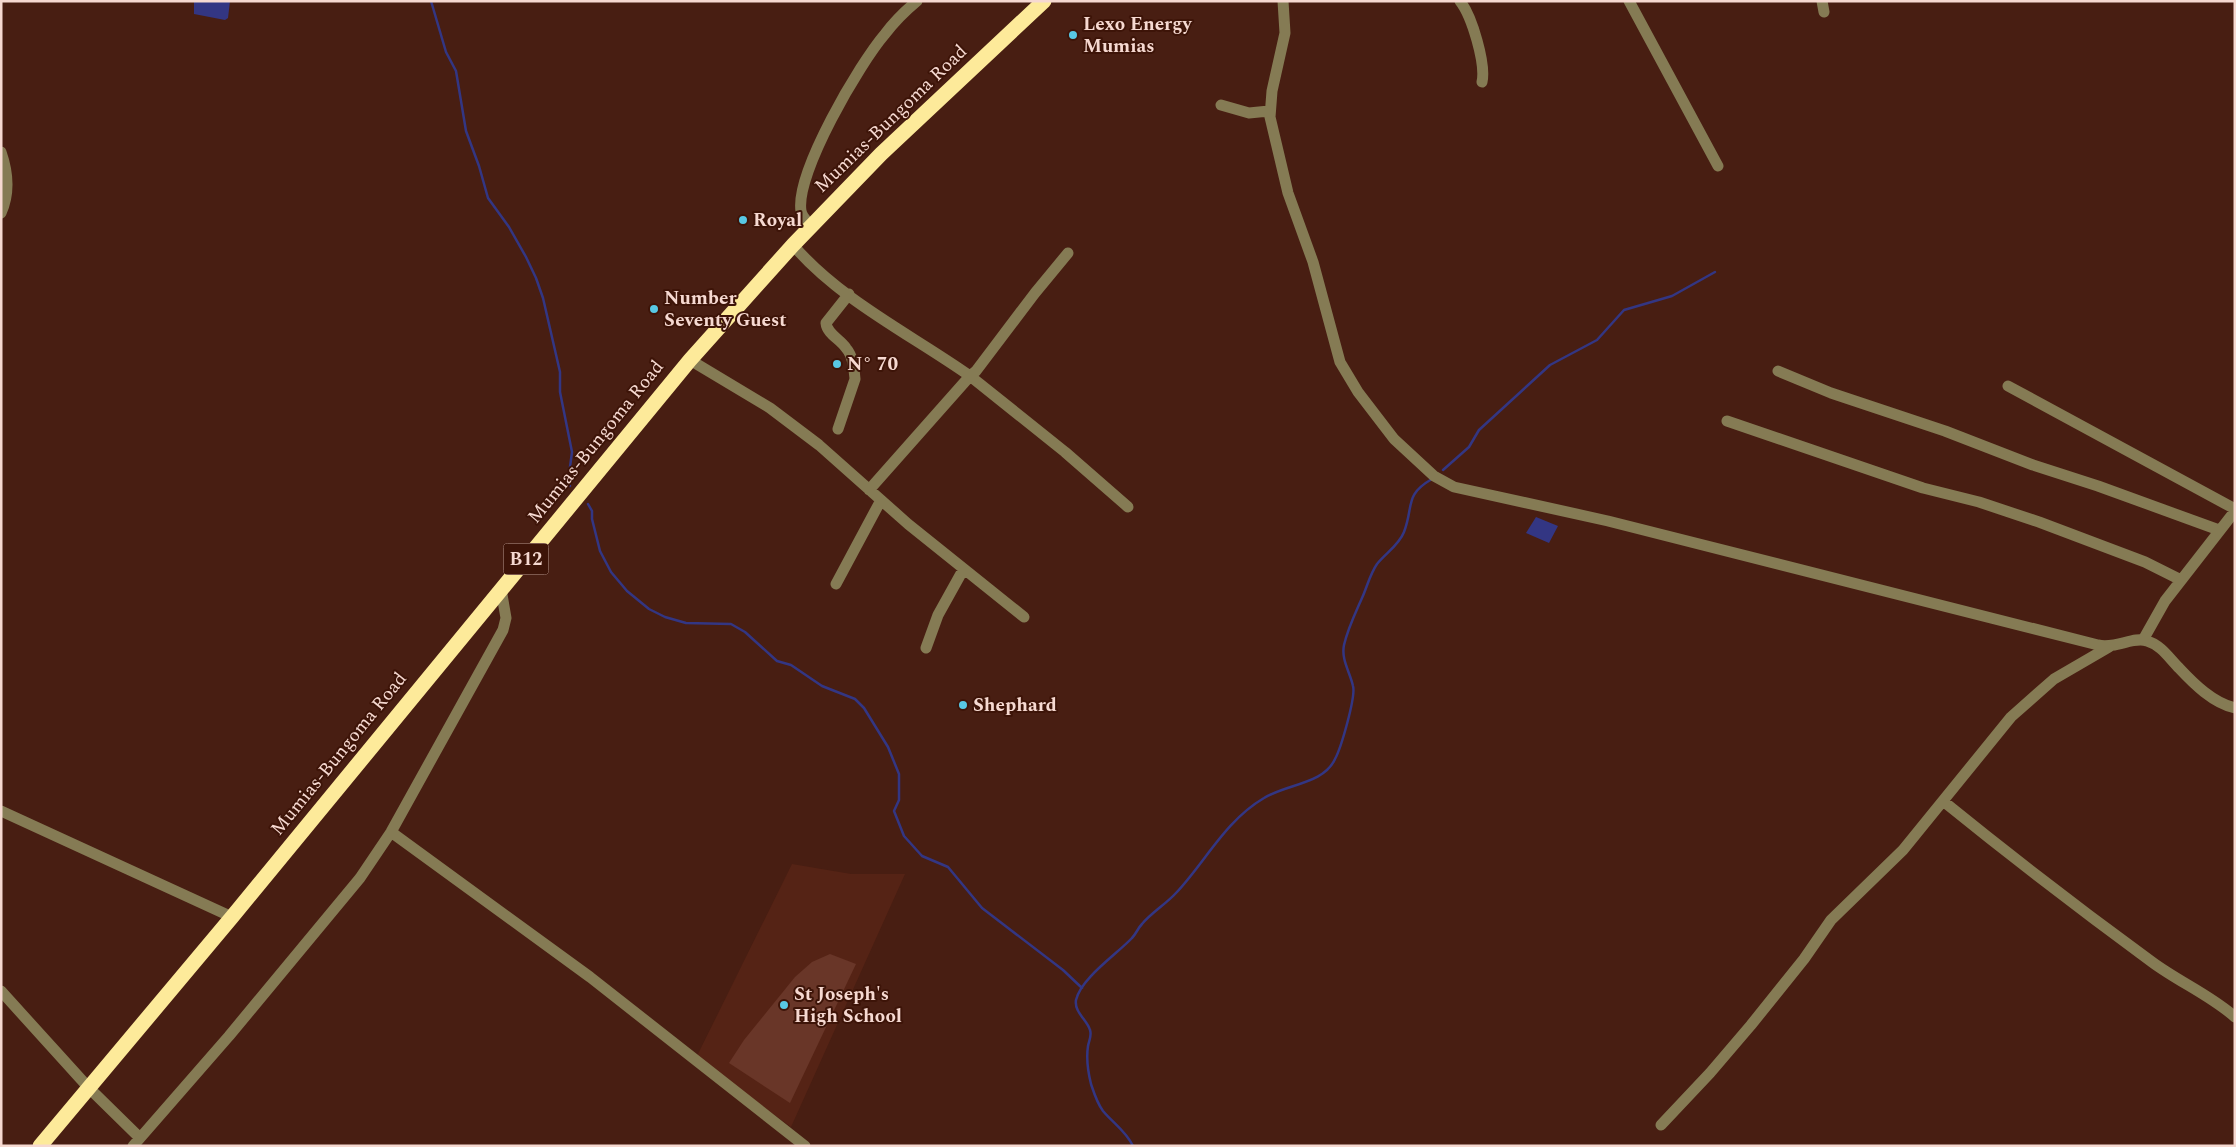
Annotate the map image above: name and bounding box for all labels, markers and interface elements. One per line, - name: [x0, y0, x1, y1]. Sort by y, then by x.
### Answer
- place label: Lexo Energy Mumias: [1083, 10, 1192, 61]
- marker: Lexo Energy Mumias: [1067, 29, 1079, 41]
- street label: Mumias-Bungoma Road: [808, 38, 974, 200]
- place label: Royal: [753, 206, 802, 235]
- marker: Royal: [737, 214, 749, 226]
- place label: Number Seventy Guest: [664, 284, 787, 335]
- marker: Number Seventy Guest: [648, 303, 660, 315]
- place label: N° 70: [847, 350, 898, 379]
- street label: Mumias-Bungoma Road: [521, 354, 671, 530]
- marker: N° 70: [831, 358, 843, 370]
- road number: B12: [504, 544, 548, 574]
- street label: Mumias-Bungoma Road: [264, 666, 414, 842]
- place label: Shephard: [973, 691, 1057, 720]
- marker: Shephard: [957, 699, 969, 711]
- place label: St Joseph's High School: [794, 980, 902, 1031]
- marker: St Joseph's High School: [778, 999, 790, 1011]

